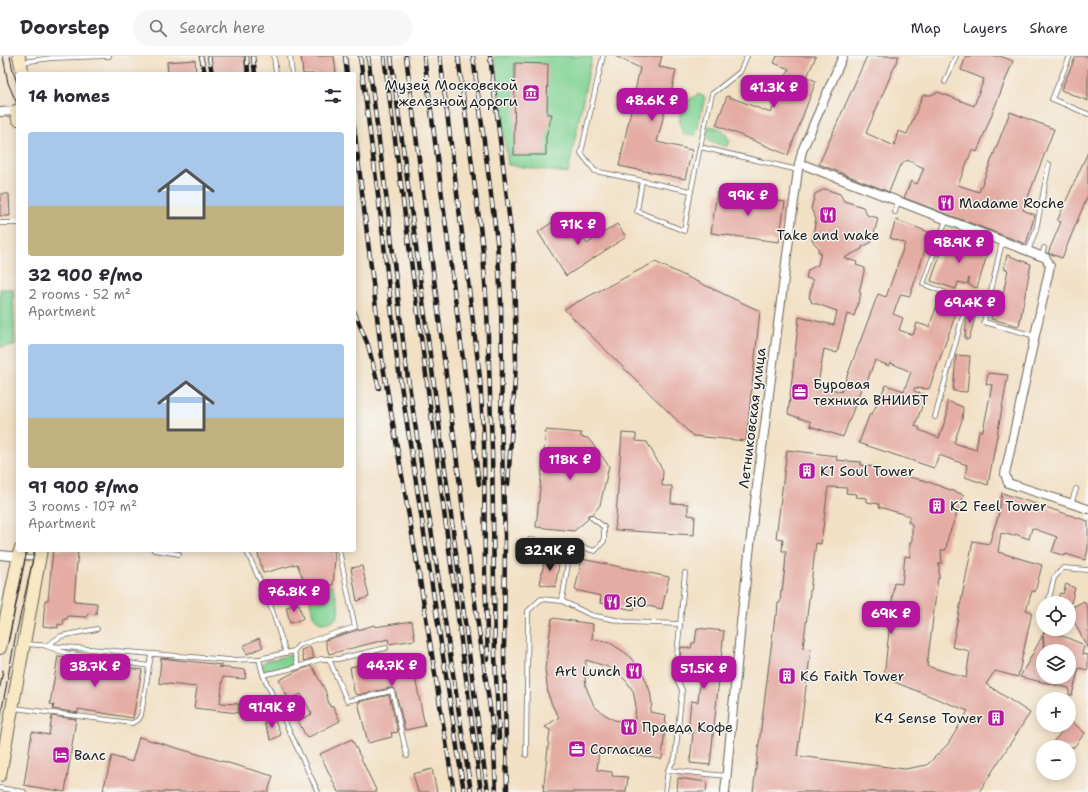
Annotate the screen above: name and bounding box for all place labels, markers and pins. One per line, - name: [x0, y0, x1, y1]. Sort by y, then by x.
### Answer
- pin: 41.3K ₽: [737, 75, 811, 109]
- place label: Музей Московской железной дороги: [384, 76, 518, 110]
- museum icon: Музей Московской железной дороги: [521, 83, 541, 103]
- pin: 48.6K ₽: [615, 88, 689, 122]
- pin: 99K ₽: [720, 183, 776, 217]
- restaurant icon: Madame Roche: [936, 193, 956, 213]
- place label: Madame Roche: [959, 194, 1064, 212]
- restaurant icon: Take and wake: [818, 205, 838, 225]
- pin: 71K ₽: [550, 212, 606, 246]
- place label: Take and wake: [777, 226, 880, 244]
- pin: 98.9K ₽: [922, 230, 996, 264]
- pin: 69.4K ₽: [933, 290, 1007, 324]
- place label: Буровая техника ВНИИБТ: [813, 375, 929, 409]
- office icon: Буровая техника ВНИИБТ: [790, 382, 810, 402]
- pin: 118K ₽: [537, 447, 603, 481]
- building icon: К1 Soul Tower: [797, 461, 817, 481]
- place label: К1 Soul Tower: [820, 462, 915, 480]
- building icon: К2 Feel Tower: [927, 496, 947, 516]
- place label: К2 Feel Tower: [950, 497, 1047, 515]
- pin: 32.9K ₽: [513, 538, 587, 572]
- pin: 76.8K ₽: [257, 579, 331, 613]
- restaurant icon: SiO: [602, 592, 622, 612]
- place label: SiO: [625, 593, 647, 611]
- pin: 69K ₽: [863, 601, 919, 635]
- pin: 44.7K ₽: [355, 653, 429, 687]
- pin: 38.7K ₽: [58, 654, 132, 688]
- pin: 51.5K ₽: [667, 656, 741, 690]
- restaurant icon: Art Lunch: [624, 661, 644, 681]
- place label: Art Lunch: [555, 662, 621, 680]
- building icon: К6 Faith Tower: [777, 666, 797, 686]
- place label: К6 Faith Tower: [800, 667, 905, 685]
- pin: 91.9K ₽: [235, 695, 309, 729]
- building icon: К4 Sense Tower: [986, 708, 1006, 728]
- place label: К4 Sense Tower: [875, 709, 983, 727]
- restaurant icon: Правда Кофе: [619, 717, 639, 737]
- place label: Правда Кофе: [642, 718, 733, 736]
- office icon: Согласие: [567, 739, 587, 759]
- place label: Согласие: [590, 740, 652, 758]
- hotel icon: Валс: [51, 745, 71, 765]
- place label: Валс: [74, 746, 106, 764]

